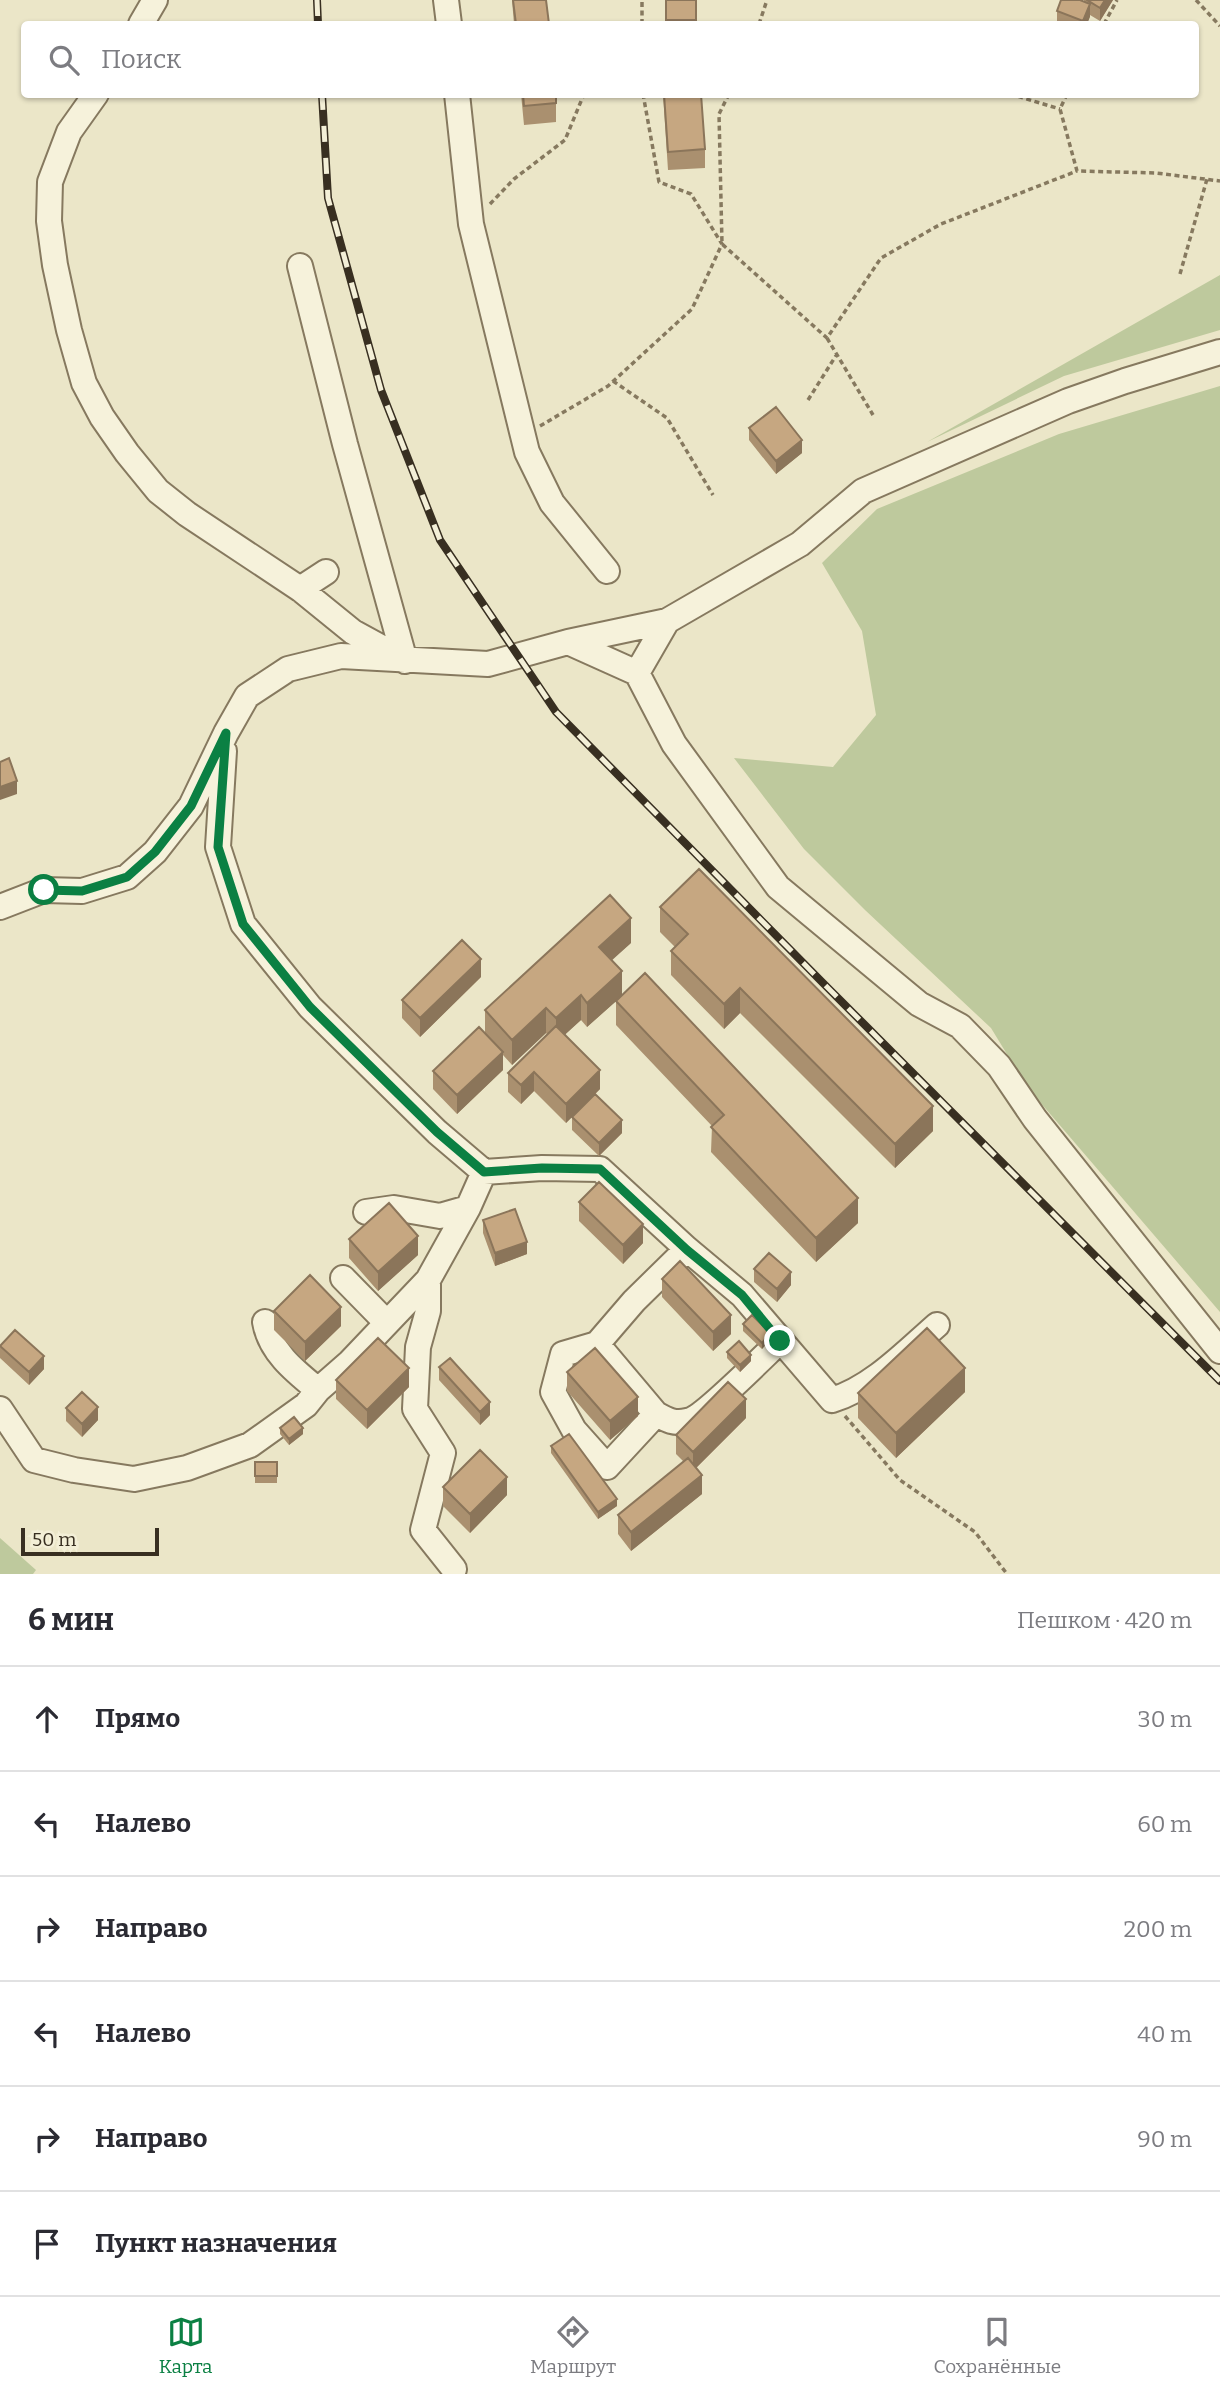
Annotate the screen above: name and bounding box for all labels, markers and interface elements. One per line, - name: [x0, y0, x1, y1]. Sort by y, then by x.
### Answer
- search box: [21, 21, 1199, 98]
- icon: search: [45, 41, 83, 79]
- text: Поиск: [101, 44, 181, 75]
- route start: [28, 874, 59, 905]
- route end: [764, 1325, 795, 1356]
- scale bar: [21, 1525, 159, 1557]
- text: 50 m: [32, 1528, 76, 1551]
- text: 6 мин: [28, 1602, 114, 1638]
- text: Пешком · 420 m: [1017, 1606, 1192, 1634]
- icon: ahead: [28, 1700, 66, 1738]
- text: Прямо: [95, 1703, 180, 1734]
- text: 30 m: [1138, 1705, 1192, 1733]
- icon: left: [28, 1805, 66, 1843]
- text: Налево: [95, 1808, 191, 1839]
- text: 60 m: [1137, 1810, 1192, 1838]
- icon: right: [28, 1910, 66, 1948]
- text: Направо: [95, 1913, 208, 1944]
- text: 200 m: [1123, 1915, 1192, 1943]
- icon: left: [28, 2015, 66, 2053]
- text: Налево: [95, 2018, 191, 2049]
- text: 40 m: [1137, 2020, 1192, 2048]
- icon: right: [28, 2120, 66, 2158]
- text: Направо: [95, 2123, 208, 2154]
- text: 90 m: [1137, 2125, 1192, 2153]
- icon: arrive: [28, 2225, 66, 2263]
- text: Пункт назначения: [95, 2228, 337, 2259]
- tab: Карта: [159, 2313, 212, 2378]
- tab: Маршрут: [530, 2313, 616, 2378]
- tab: Сохранённые: [934, 2313, 1061, 2378]

